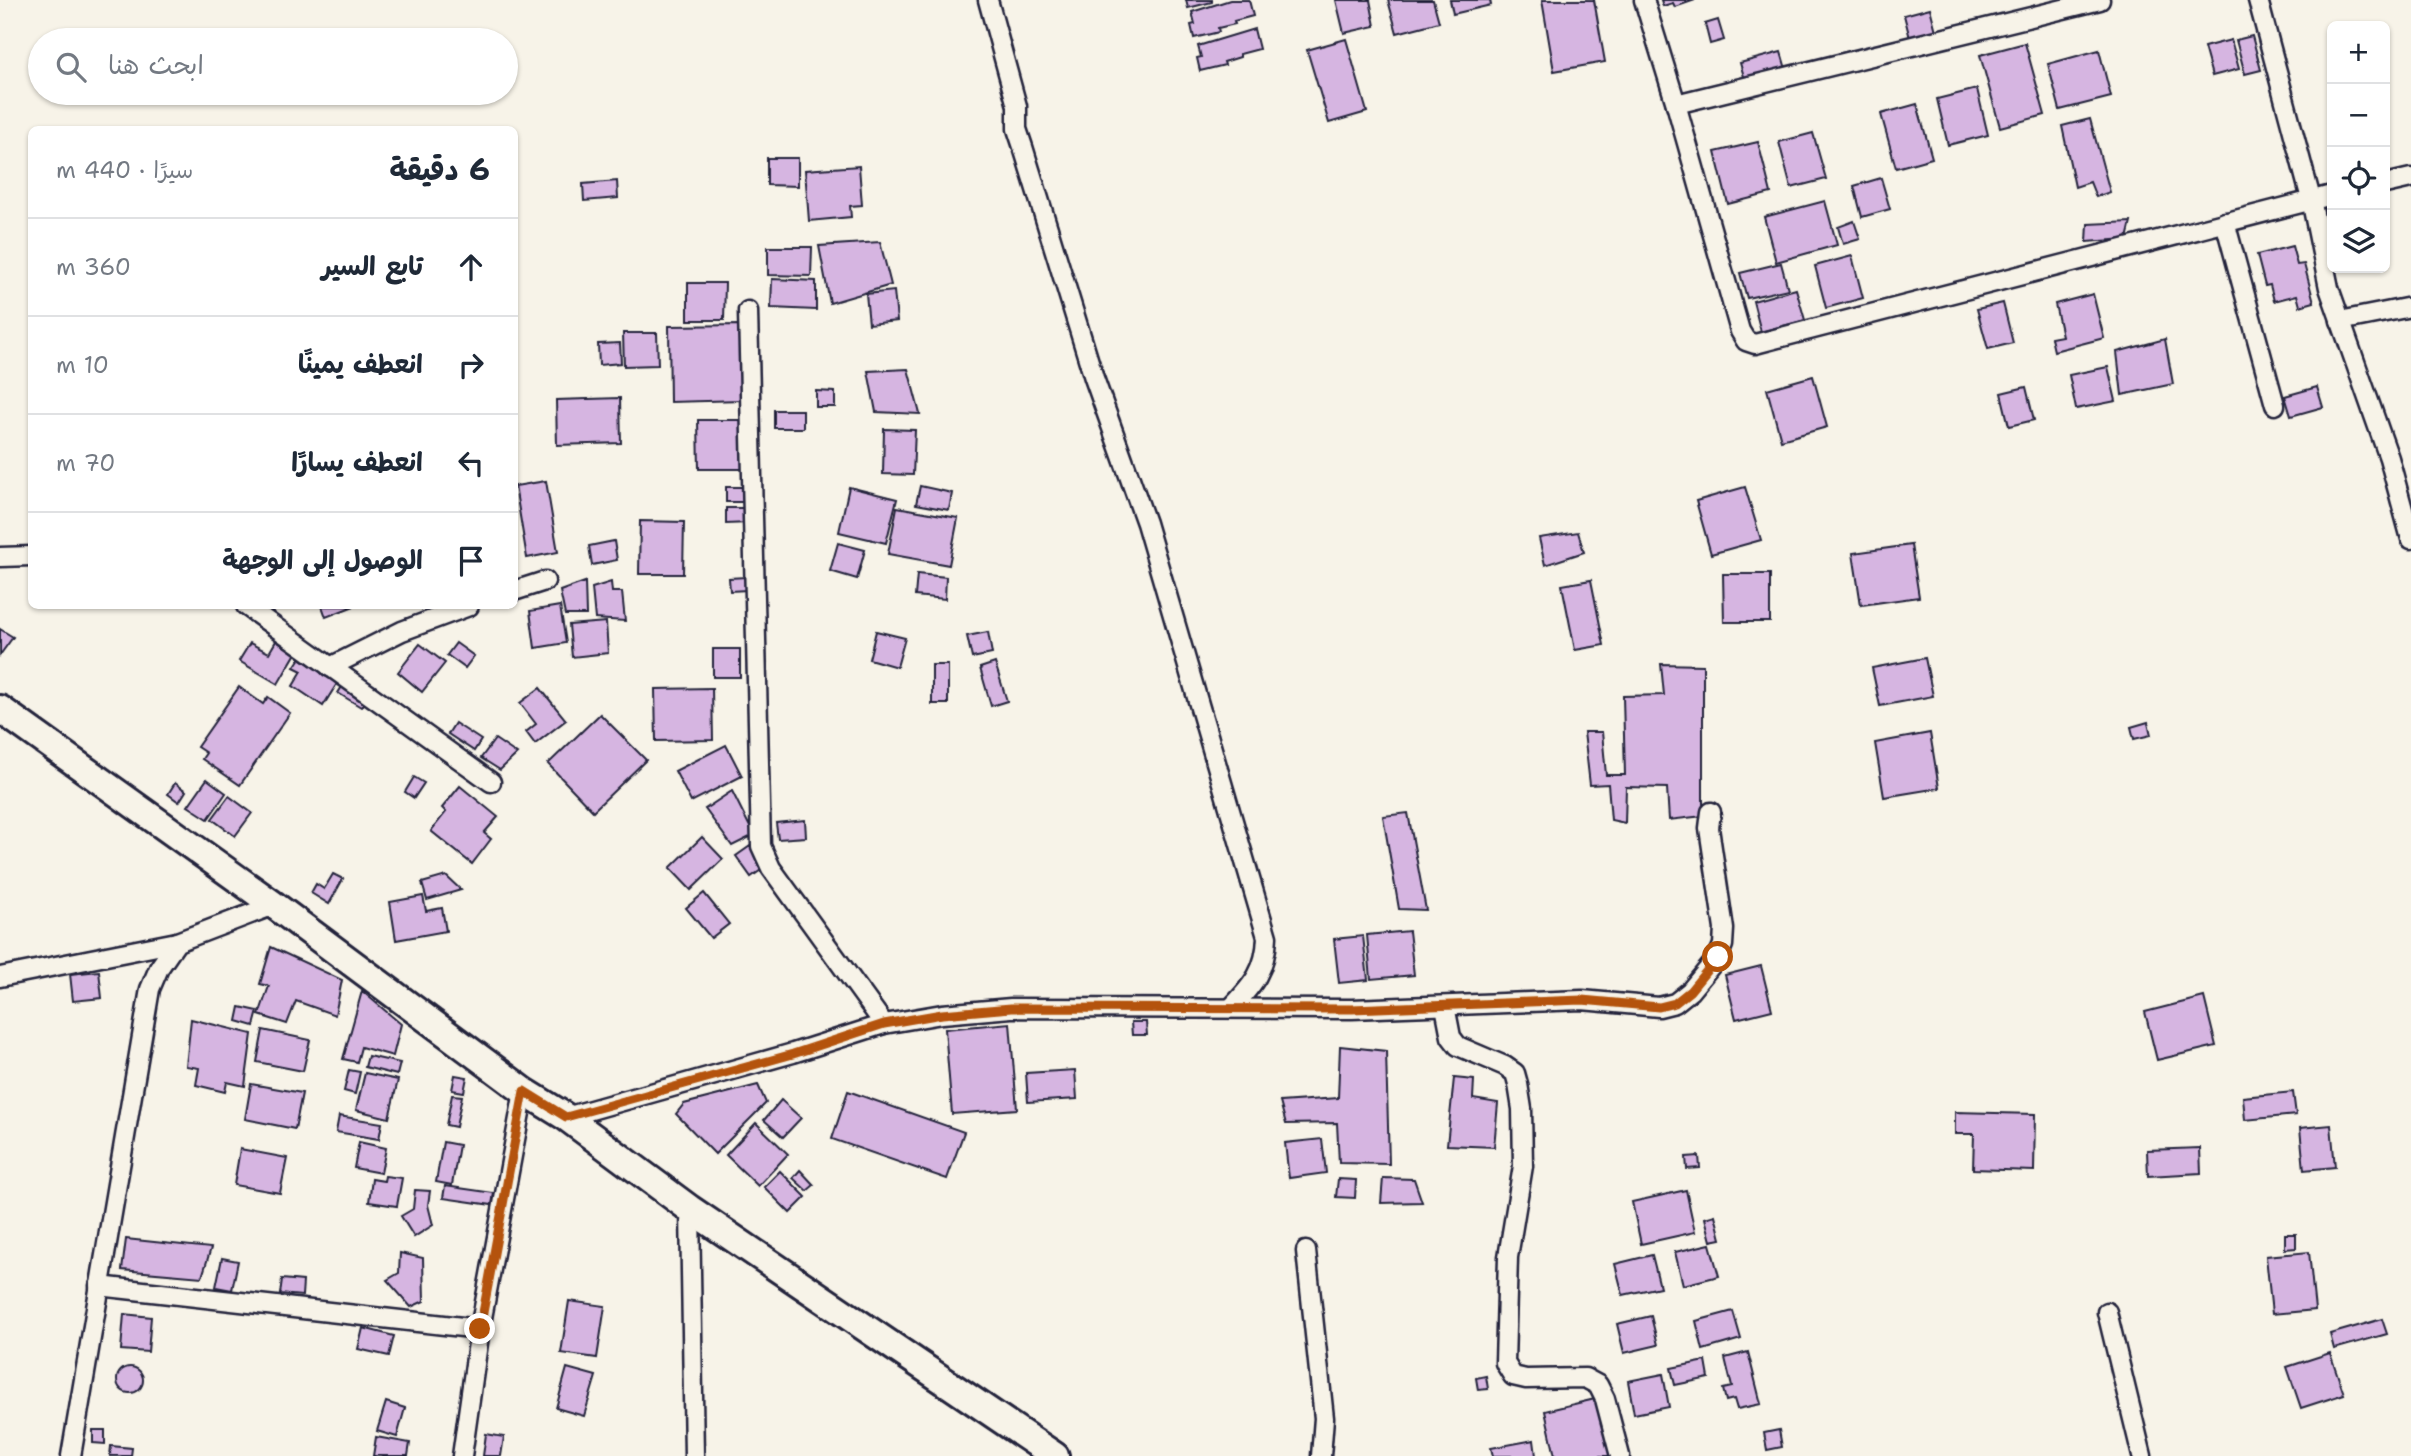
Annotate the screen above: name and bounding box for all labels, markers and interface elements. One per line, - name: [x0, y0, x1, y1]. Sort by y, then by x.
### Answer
- map controls: [2327, 21, 2390, 273]
- button: +: [2327, 21, 2390, 84]
- search box: [28, 28, 518, 105]
- text: ابحث هنا: [108, 47, 204, 82]
- icon: search: [52, 48, 90, 86]
- button: −: [2327, 84, 2390, 147]
- button: locate: [2327, 147, 2390, 210]
- text: 6 دقيقة: [389, 149, 490, 190]
- text: سيرًا · 440 m: [56, 155, 193, 185]
- button: layers: [2327, 210, 2390, 273]
- text: تابع السير: [321, 248, 423, 283]
- icon: ahead: [452, 248, 490, 286]
- text: 360 m: [56, 252, 131, 282]
- text: انعطف يمينًا: [298, 346, 423, 381]
- icon: right: [452, 346, 490, 384]
- text: 10 m: [56, 350, 109, 380]
- text: انعطف يسارًا: [291, 444, 423, 479]
- icon: left: [452, 444, 490, 482]
- text: 70 m: [56, 448, 115, 478]
- text: الوصول إلى الوجهة: [222, 542, 423, 577]
- icon: arrive: [452, 542, 490, 580]
- route start: [1702, 941, 1733, 972]
- route end: [464, 1313, 495, 1344]

